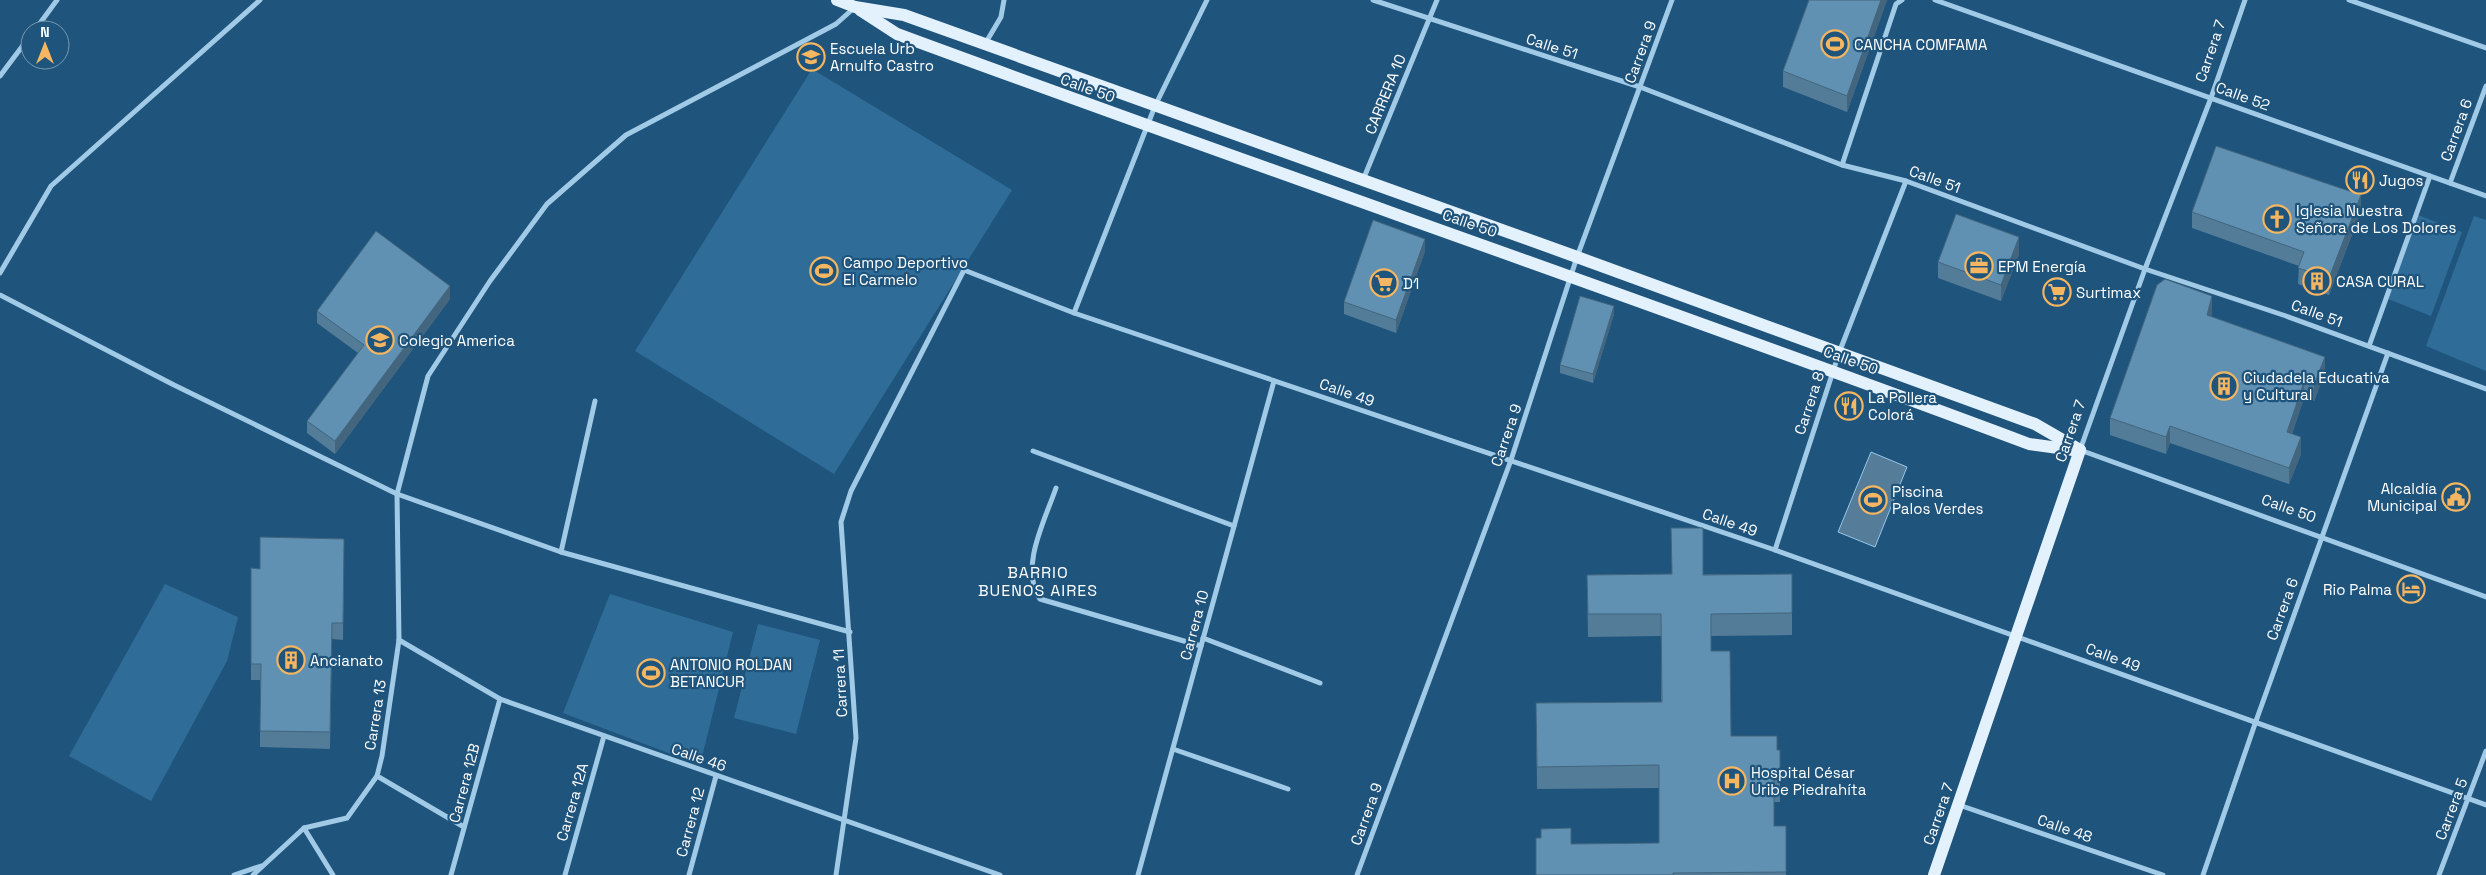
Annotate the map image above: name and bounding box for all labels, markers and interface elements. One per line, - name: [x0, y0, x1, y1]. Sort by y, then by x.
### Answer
- street label: Carrera 7: [2191, 17, 2229, 85]
- street label: Carrera 9: [1620, 18, 1660, 86]
- north arrow: [20, 20, 70, 70]
- text: N: [40, 23, 50, 41]
- street label: Calle 51: [1524, 29, 1580, 63]
- sports icon: CANCHA COMFAMA: [1820, 29, 1850, 59]
- place label: CANCHA COMFAMA: [1854, 35, 1988, 54]
- place label: Escuela Urb Arnulfo Castro: [830, 39, 934, 75]
- school or university icon: Escuela Urb Arnulfo Castro: [796, 42, 826, 72]
- street label: CARRERA 10: [1360, 51, 1410, 137]
- street label: Calle 50: [1058, 69, 1118, 107]
- street label: Calle 52: [2213, 77, 2273, 115]
- street label: Carrera 6: [2436, 96, 2476, 164]
- street label: Calle 51: [1907, 161, 1963, 197]
- restaurant icon: Jugos: [2345, 165, 2375, 195]
- place label: Jugos: [2379, 171, 2424, 190]
- place label: Iglesia Nuestra Señora de Los Dolores: [2296, 201, 2456, 237]
- church icon: Iglesia Nuestra Señora de Los Dolores: [2262, 204, 2292, 234]
- street label: Calle 50: [1440, 205, 1500, 241]
- office icon: EPM Energía: [1964, 251, 1994, 281]
- place label: Campo Deportivo El Carmelo: [843, 253, 968, 289]
- sports icon: Campo Deportivo El Carmelo: [809, 256, 839, 286]
- place label: EPM Energía: [1998, 257, 2087, 276]
- building icon: CASA CURAL: [2302, 266, 2332, 296]
- supermarket icon: D1: [1369, 268, 1399, 298]
- place label: CASA CURAL: [2336, 272, 2424, 291]
- place label: D1: [1403, 274, 1419, 293]
- supermarket icon: Surtimax: [2042, 277, 2072, 307]
- place label: Surtimax: [2076, 283, 2141, 302]
- street label: Calle 51: [2289, 295, 2345, 331]
- school or university icon: Colegio America: [365, 325, 395, 355]
- place label: Colegio America: [399, 331, 515, 350]
- street label: Calle 50: [1821, 341, 1881, 379]
- place label: Ciudadela Educativa y Cultural: [2243, 368, 2390, 404]
- street label: Carrera 8: [1790, 369, 1828, 437]
- building icon: Ciudadela Educativa y Cultural: [2209, 371, 2239, 401]
- street label: Calle 49: [1317, 374, 1377, 410]
- place label: La Pollera Colorá: [1868, 388, 1937, 424]
- restaurant icon: La Pollera Colorá: [1834, 391, 1864, 421]
- street label: Carrera 7: [2051, 397, 2089, 465]
- street label: Carrera 9: [1486, 401, 1526, 469]
- place label: Alcaldía Municipal: [2367, 479, 2437, 515]
- place label: Piscina Palos Verdes: [1892, 482, 1984, 518]
- public building icon: Alcaldía Municipal: [2441, 482, 2471, 512]
- sports icon: Piscina Palos Verdes: [1858, 485, 1888, 515]
- street label: Calle 50: [2259, 489, 2319, 527]
- street label: Calle 49: [1700, 504, 1760, 540]
- district label: BARRIO BUENOS AIRES: [978, 562, 1098, 601]
- hotel icon: Rio Palma: [2396, 574, 2426, 604]
- street label: Carrera 6: [2262, 575, 2302, 643]
- place label: Rio Palma: [2323, 580, 2392, 599]
- street label: Carrera 10: [1176, 588, 1212, 662]
- street label: Calle 49: [2083, 638, 2143, 676]
- building icon: Ancianato: [276, 645, 306, 675]
- street label: Carrera 11: [829, 648, 851, 718]
- place label: Ancianato: [310, 651, 383, 670]
- place label: ANTONIO ROLDAN BETANCUR: [670, 655, 792, 691]
- sports icon: ANTONIO ROLDAN BETANCUR: [636, 658, 666, 688]
- street label: Carrera 13: [360, 678, 390, 752]
- street label: Calle 46: [669, 739, 729, 775]
- street label: Carrera 12B: [444, 741, 484, 825]
- street label: Carrera 12A: [552, 760, 592, 843]
- place label: Hospital César Uribe Piedrahíta: [1751, 763, 1867, 799]
- hospital icon: Hospital César Uribe Piedrahíta: [1717, 766, 1747, 796]
- street label: Carrera 5: [2430, 775, 2472, 843]
- street label: Carrera 9: [1346, 780, 1386, 848]
- street label: Carrera 7: [1919, 780, 1957, 848]
- street label: Carrera 12: [672, 785, 708, 859]
- street label: Calle 48: [2035, 810, 2095, 846]

